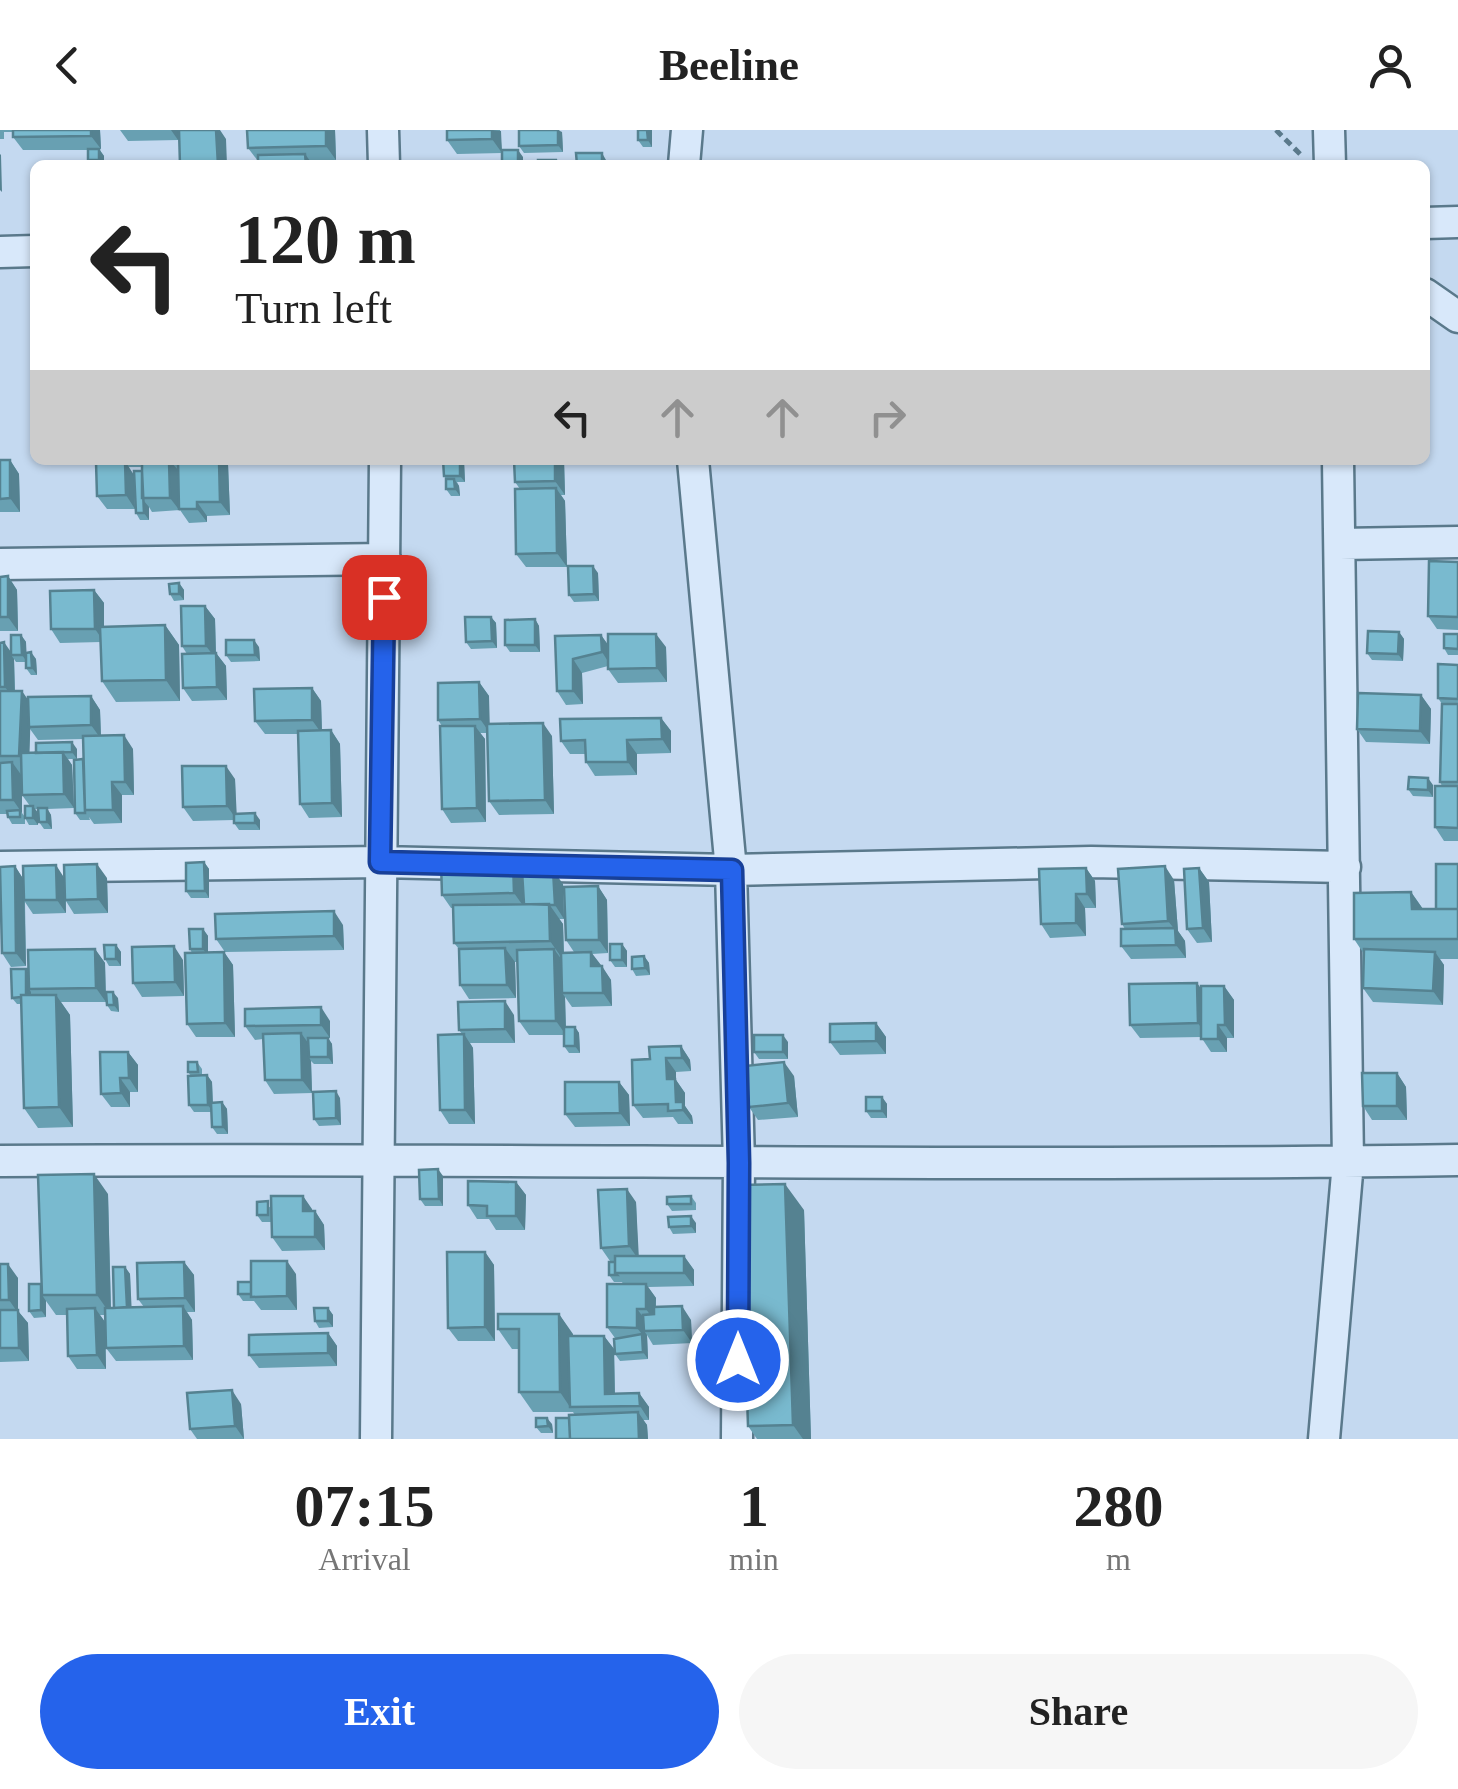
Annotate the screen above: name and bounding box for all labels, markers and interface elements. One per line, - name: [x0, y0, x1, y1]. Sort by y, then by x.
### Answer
- icon: back: [40, 38, 95, 93]
- icon: person: [1363, 38, 1418, 93]
- text: Beeline: [659, 40, 799, 90]
- icon: left: [70, 200, 200, 330]
- text: 120 m: [235, 201, 416, 278]
- text: Turn left: [235, 283, 392, 333]
- icon: left: [545, 390, 600, 445]
- icon: ahead: [650, 390, 705, 445]
- icon: ahead: [755, 390, 810, 445]
- icon: right: [860, 390, 915, 445]
- pin: [342, 555, 427, 640]
- icon: arrive: [357, 570, 412, 625]
- position arrow: [686, 1308, 790, 1412]
- text: 07:15: [295, 1473, 435, 1539]
- text: 1: [739, 1473, 769, 1539]
- text: 280: [1073, 1473, 1163, 1539]
- text: Arrival: [318, 1541, 411, 1577]
- text: min: [729, 1541, 779, 1577]
- text: m: [1106, 1541, 1131, 1577]
- button: Exit: [40, 1654, 719, 1769]
- button: Share: [739, 1654, 1418, 1769]

